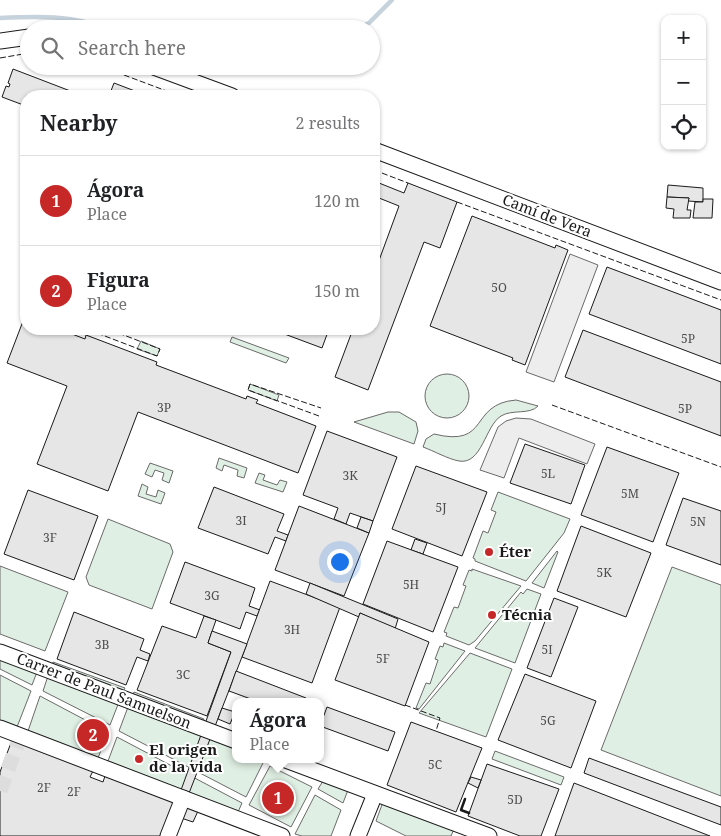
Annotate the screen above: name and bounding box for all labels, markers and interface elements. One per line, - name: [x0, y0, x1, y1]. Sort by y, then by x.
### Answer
- map controls: [661, 15, 706, 150]
- button: +: [661, 15, 706, 60]
- search box: [20, 20, 380, 75]
- icon: search: [38, 34, 66, 62]
- text: Search here: [78, 35, 186, 61]
- button: −: [661, 60, 706, 105]
- button: locate: [661, 105, 706, 150]
- text: Nearby: [40, 109, 118, 137]
- text: 2 results: [296, 112, 360, 134]
- text: Ágora: [87, 177, 144, 203]
- street label: Camí de Vera: [500, 189, 595, 241]
- text: 1: [51, 190, 61, 212]
- text: 120 m: [314, 190, 360, 212]
- text: Place: [87, 203, 127, 225]
- text: Figura: [87, 267, 150, 293]
- house number: 5O: [491, 279, 507, 296]
- text: 2: [51, 280, 61, 302]
- text: 150 m: [314, 280, 360, 302]
- text: Place: [87, 293, 127, 315]
- house number: 5P: [681, 330, 695, 347]
- house number: 3P: [157, 399, 171, 416]
- house number: 5P: [678, 400, 692, 417]
- house number: 5L: [541, 465, 555, 482]
- house number: 3K: [342, 467, 358, 484]
- house number: 5M: [621, 485, 639, 502]
- house number: 5J: [436, 499, 447, 516]
- house number: 3I: [235, 512, 247, 529]
- house number: 5N: [690, 513, 706, 530]
- house number: 3F: [43, 529, 57, 546]
- place label: Éter: [499, 541, 531, 561]
- marker: Éter: [483, 546, 495, 558]
- your location: [327, 549, 353, 575]
- house number: 5K: [596, 564, 612, 581]
- house number: 5H: [403, 576, 420, 593]
- house number: 3G: [204, 587, 220, 604]
- place label: Técnia: [502, 604, 552, 624]
- marker: Técnia: [486, 609, 498, 621]
- house number: 3H: [284, 621, 301, 638]
- house number: 3B: [95, 636, 109, 653]
- house number: 5I: [541, 641, 553, 658]
- street label: Carrer de Paul Samuelson: [14, 647, 195, 733]
- house number: 5F: [376, 650, 390, 667]
- house number: 3C: [176, 666, 190, 683]
- popup: [232, 698, 324, 763]
- text: Ágora: [249, 707, 307, 733]
- house number: 5G: [540, 712, 556, 729]
- pin: 2: [77, 716, 109, 754]
- text: Place: [249, 733, 289, 755]
- place label: El origen de la vida: [149, 739, 223, 776]
- marker: El origen de la vida: [133, 753, 145, 765]
- house number: 5C: [428, 756, 442, 773]
- house number: 2F: [37, 779, 51, 796]
- pin: 1: [262, 779, 294, 817]
- house number: 2F: [67, 783, 81, 800]
- house number: 5D: [507, 791, 523, 808]

